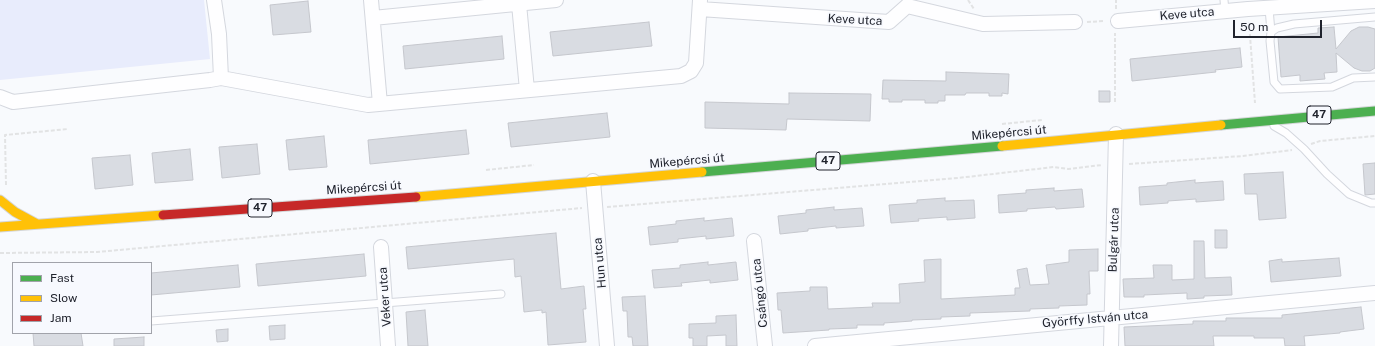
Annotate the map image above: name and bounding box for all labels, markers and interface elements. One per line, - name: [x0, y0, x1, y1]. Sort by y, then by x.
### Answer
- street label: Keve utca: [1159, 4, 1215, 24]
- street label: Keve utca: [827, 11, 883, 29]
- scale bar: [1235, 12, 1324, 38]
- text: 50 m: [1240, 20, 1268, 34]
- road number: 47: [1307, 106, 1331, 124]
- street label: Mikepércsi út: [971, 123, 1047, 143]
- street label: Mikepércsi út: [649, 151, 725, 171]
- road number: 47: [816, 152, 840, 170]
- street label: Mikepércsi út: [326, 178, 402, 198]
- road number: 47: [248, 199, 272, 217]
- street label: Bulgár utca: [1106, 207, 1122, 273]
- street label: Hun utca: [591, 237, 609, 289]
- street label: Csángó utca: [749, 258, 771, 328]
- legend: [12, 262, 152, 334]
- street label: Veker utca: [376, 267, 394, 327]
- text: Fast: [50, 271, 74, 285]
- text: Slow: [50, 291, 77, 305]
- street label: Györffy István utca: [1041, 307, 1149, 331]
- text: Jam: [50, 311, 72, 325]

